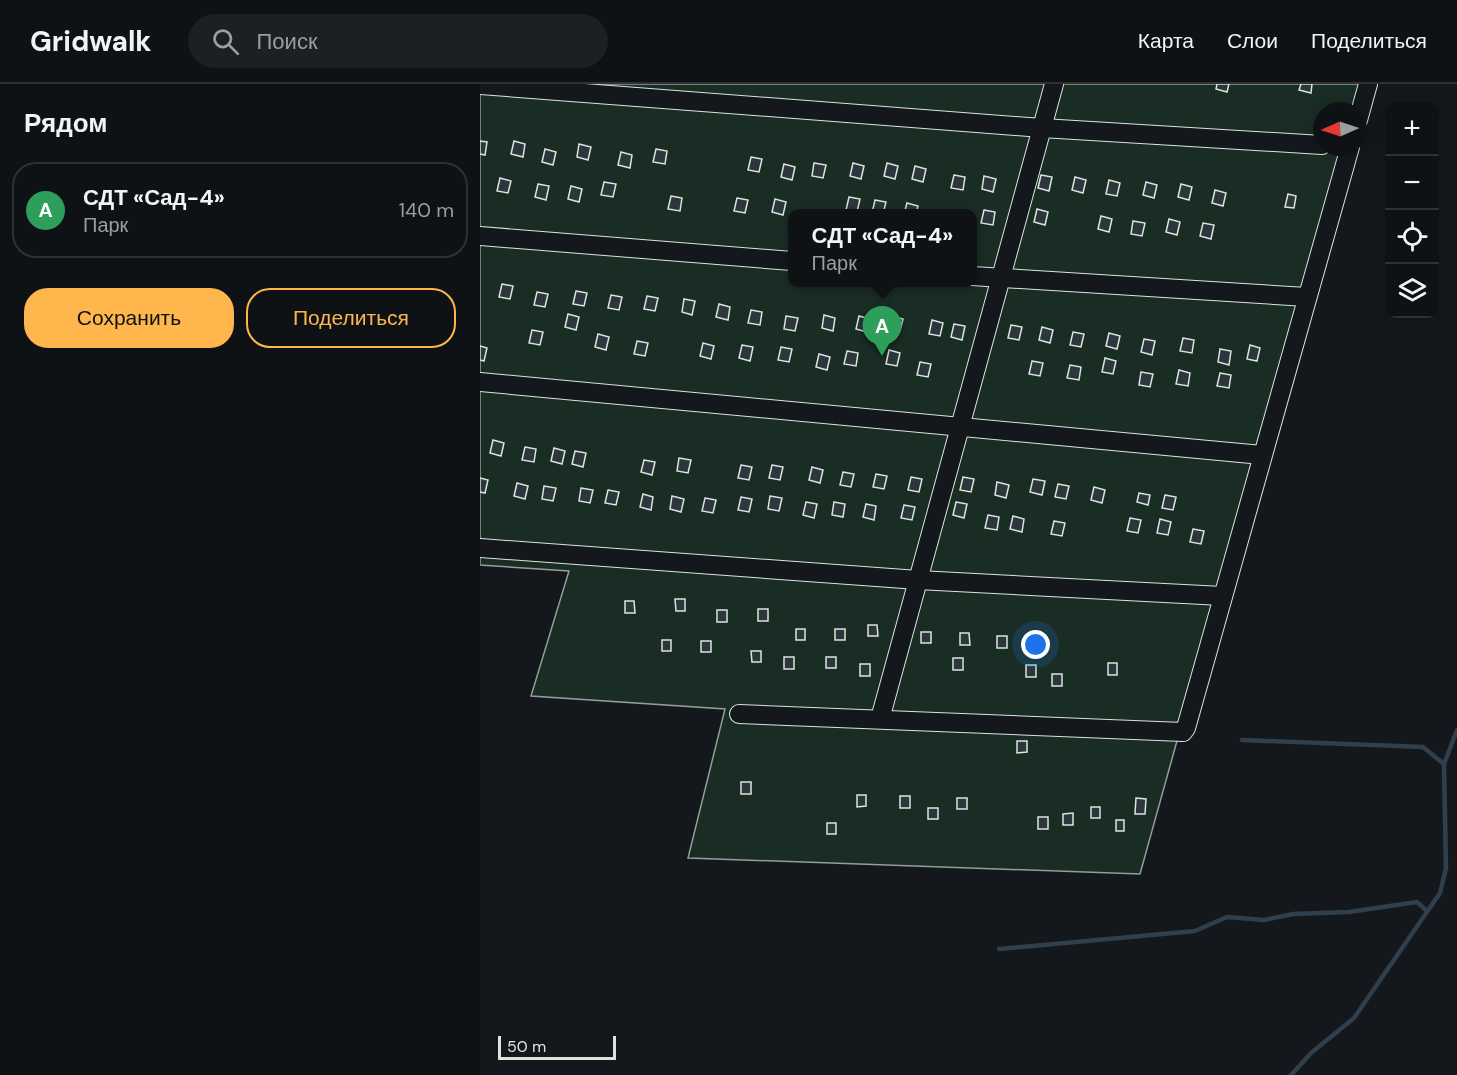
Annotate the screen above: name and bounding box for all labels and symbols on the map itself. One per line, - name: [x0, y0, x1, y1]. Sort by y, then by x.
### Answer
- north arrow: [1313, 102, 1367, 156]
- pin: A: [862, 306, 902, 356]
- your location: [1021, 630, 1050, 659]
- scale bar: [498, 1033, 616, 1060]

